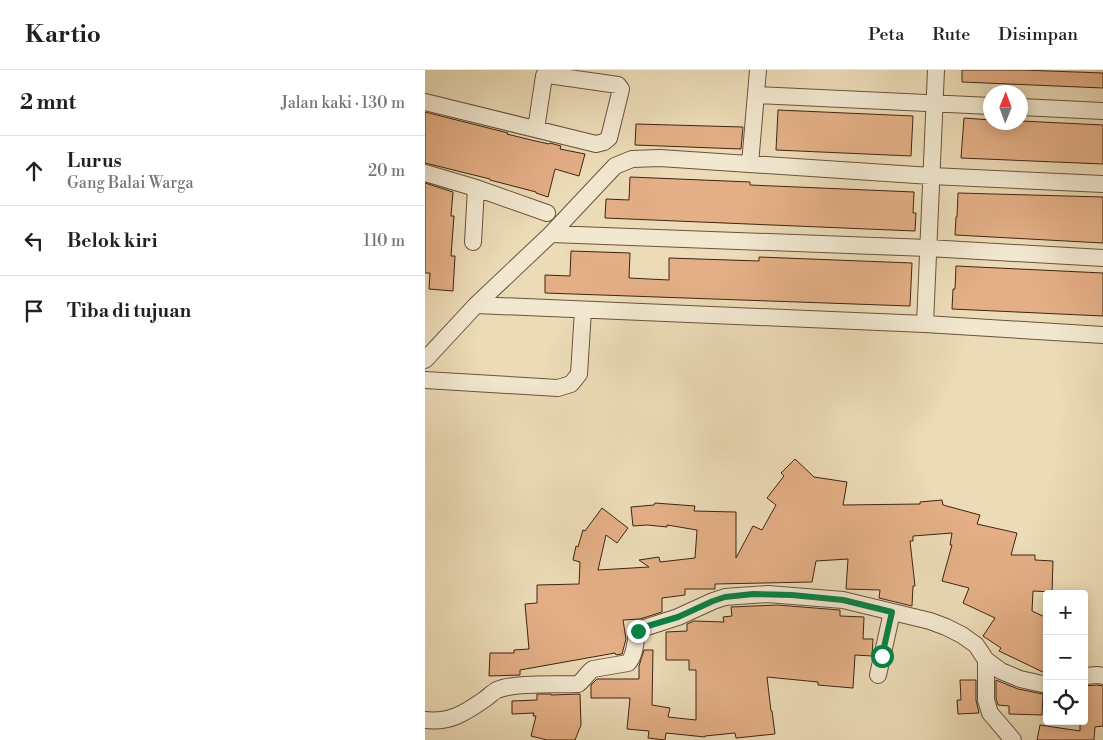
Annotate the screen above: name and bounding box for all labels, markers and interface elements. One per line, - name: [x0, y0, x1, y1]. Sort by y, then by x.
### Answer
- text: Kartio: [25, 20, 101, 50]
- text: Peta: [868, 23, 904, 46]
- text: Rute: [932, 23, 970, 46]
- text: Disimpan: [998, 23, 1078, 46]
- north arrow: [983, 85, 1028, 130]
- text: 2 mnt: [20, 90, 76, 116]
- text: Jalan kaki · 130 m: [281, 93, 405, 113]
- text: Lurus: [67, 149, 122, 173]
- icon: ahead: [20, 157, 48, 185]
- text: 20 m: [368, 161, 405, 181]
- text: Gang Balai Warga: [67, 173, 194, 193]
- icon: left: [20, 227, 48, 255]
- text: Belok kiri: [67, 229, 157, 253]
- text: 110 m: [363, 231, 405, 251]
- icon: arrive: [20, 297, 48, 325]
- text: Tiba di tujuan: [67, 299, 191, 323]
- map controls: [1043, 590, 1088, 725]
- button: +: [1043, 590, 1088, 635]
- route end: [627, 620, 650, 643]
- button: −: [1043, 635, 1088, 680]
- route start: [871, 645, 894, 668]
- button: locate: [1043, 680, 1088, 725]

